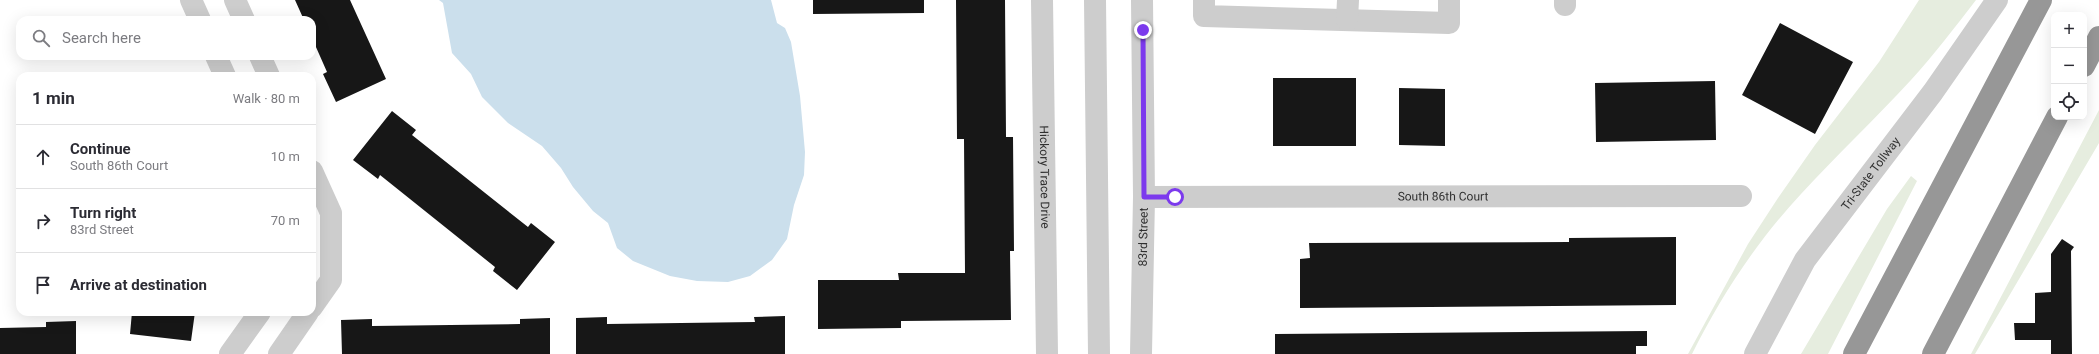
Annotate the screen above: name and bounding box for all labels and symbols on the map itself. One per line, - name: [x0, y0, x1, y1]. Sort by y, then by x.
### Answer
- route end: [1134, 21, 1152, 39]
- street label: Hickory Trace Drive: [1037, 125, 1052, 229]
- street label: Tri-State Tollway: [1838, 134, 1903, 213]
- route start: [1166, 188, 1184, 206]
- street label: South 86th Court: [1398, 189, 1488, 204]
- street label: 83rd Street: [1136, 207, 1151, 267]

